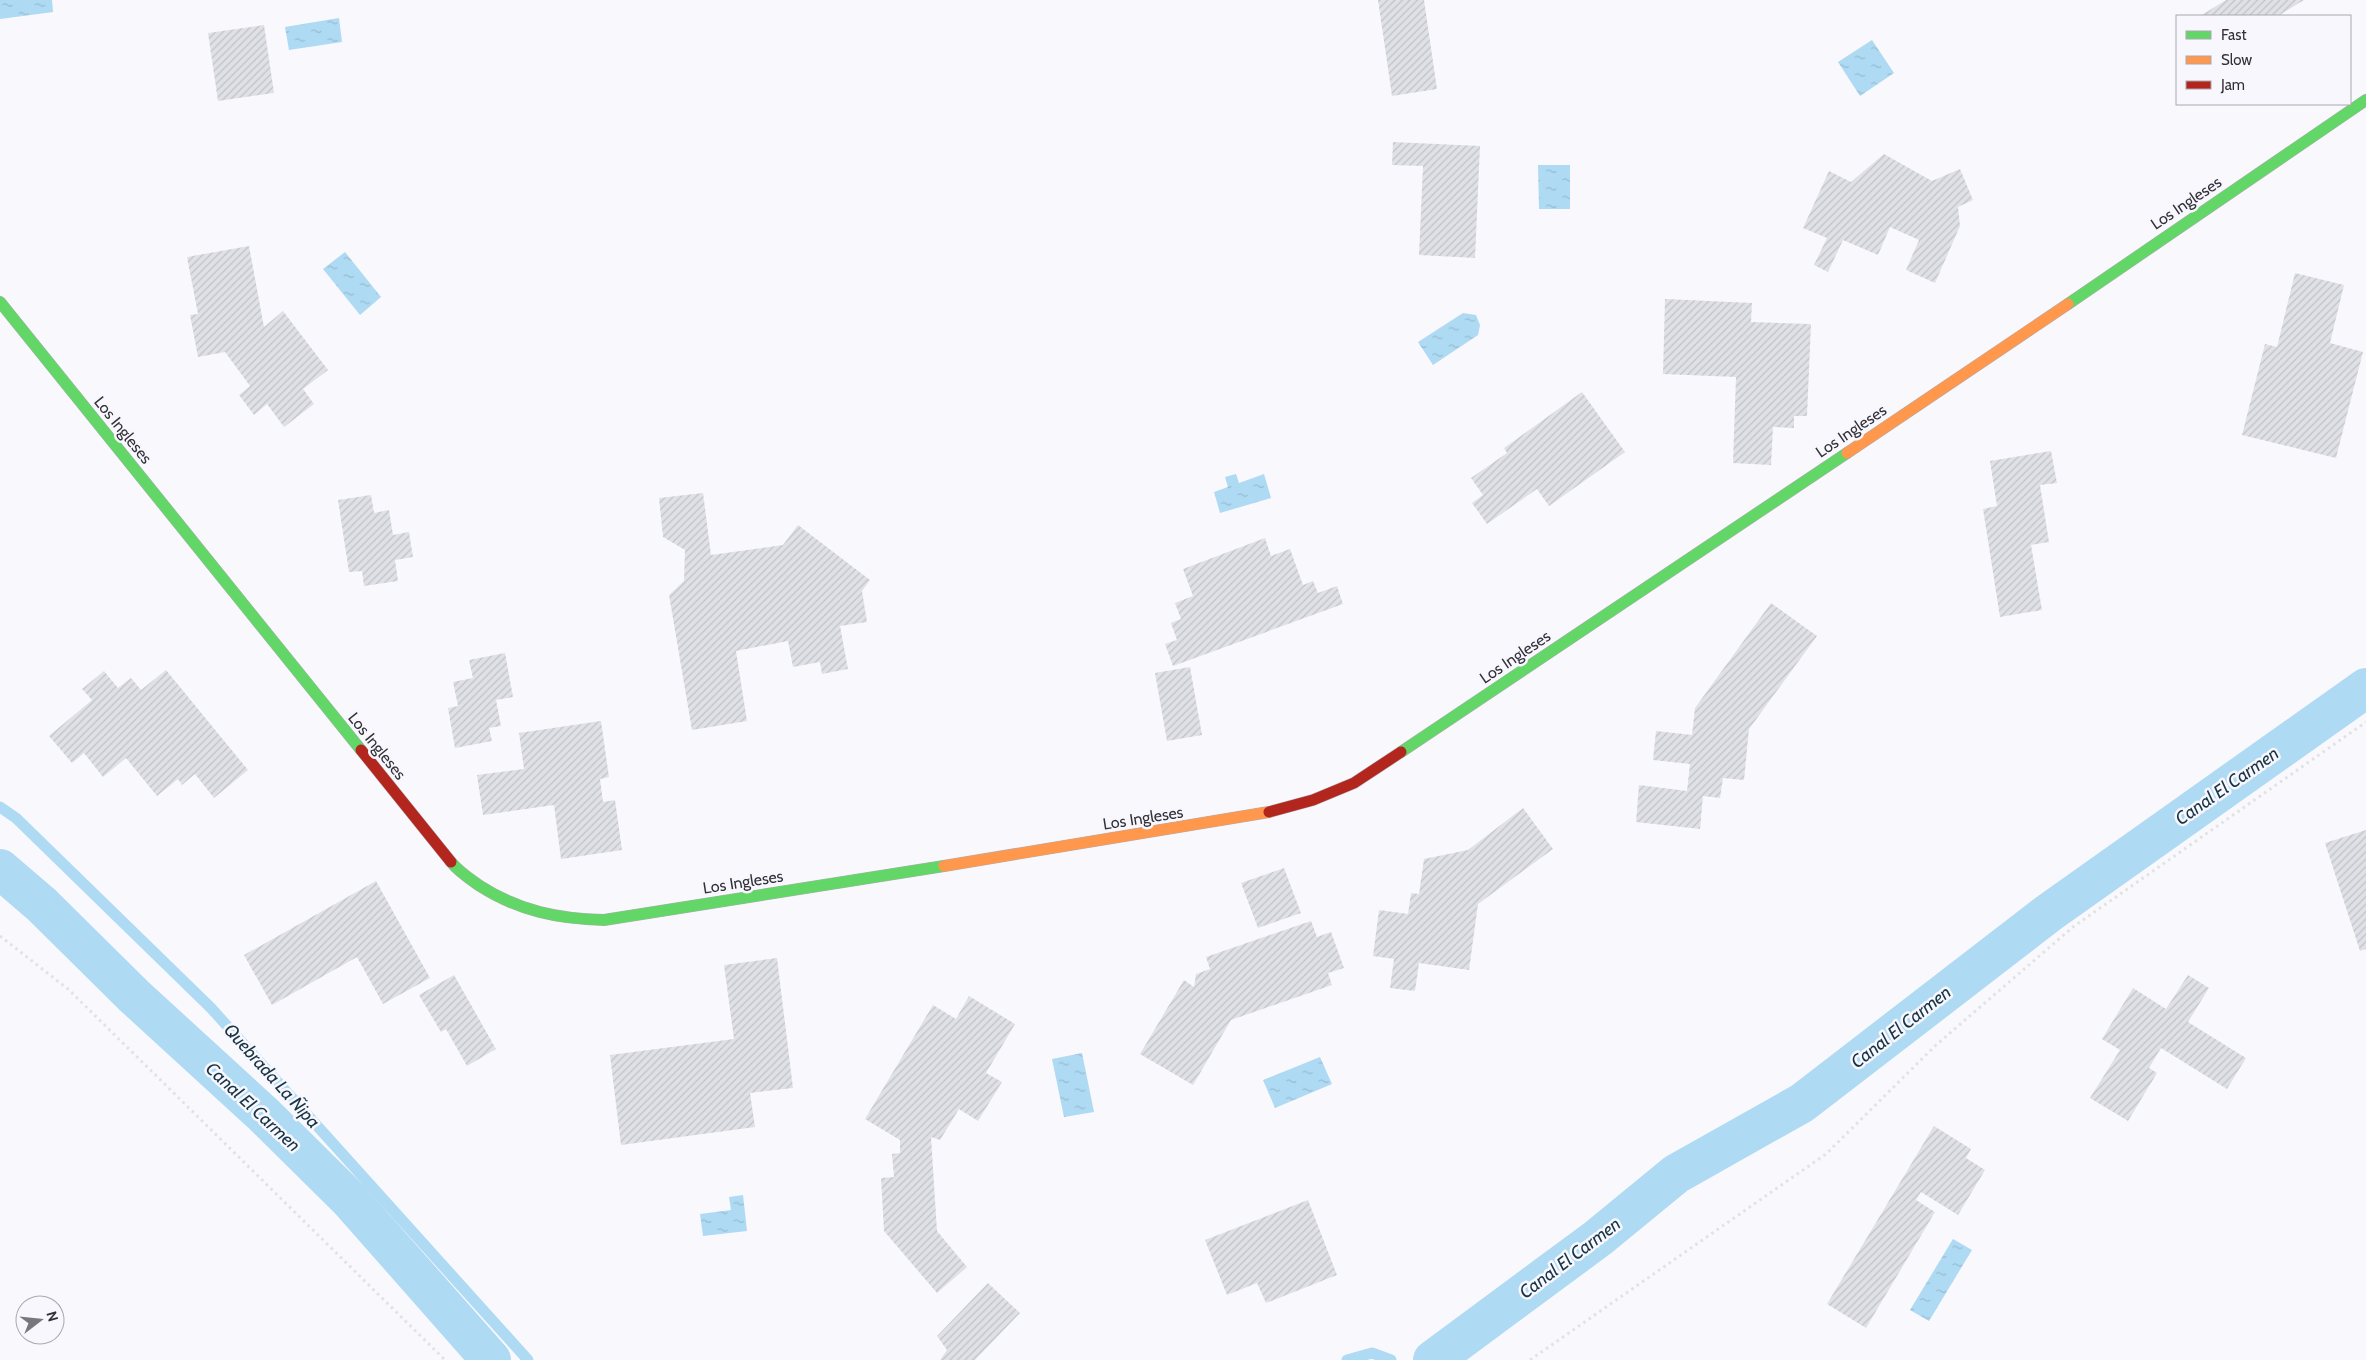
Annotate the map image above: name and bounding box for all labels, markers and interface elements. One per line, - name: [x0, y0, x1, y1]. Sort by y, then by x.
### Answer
- legend: [2176, 15, 2351, 105]
- text: Fast: [2221, 26, 2246, 44]
- text: Slow: [2221, 51, 2252, 69]
- text: Jam: [2220, 76, 2245, 94]
- street label: Los Ingleses: [2147, 172, 2225, 234]
- street label: Los Ingleses: [90, 393, 156, 468]
- street label: Los Ingleses: [1812, 400, 1890, 462]
- street label: Los Ingleses: [1476, 626, 1554, 688]
- street label: Los Ingleses: [344, 709, 410, 784]
- water label: Canal El Carmen: [2171, 742, 2283, 830]
- street label: Los Ingleses: [1101, 802, 1185, 834]
- street label: Los Ingleses: [701, 866, 785, 898]
- water label: Canal El Carmen: [1846, 981, 1956, 1073]
- water label: Quebrada La Ñipa: [219, 1019, 325, 1133]
- water label: Canal El Carmen: [201, 1058, 305, 1156]
- water label: Canal El Carmen: [1515, 1213, 1625, 1303]
- north arrow: [15, 1295, 65, 1345]
- text: N: [42, 1309, 63, 1324]

